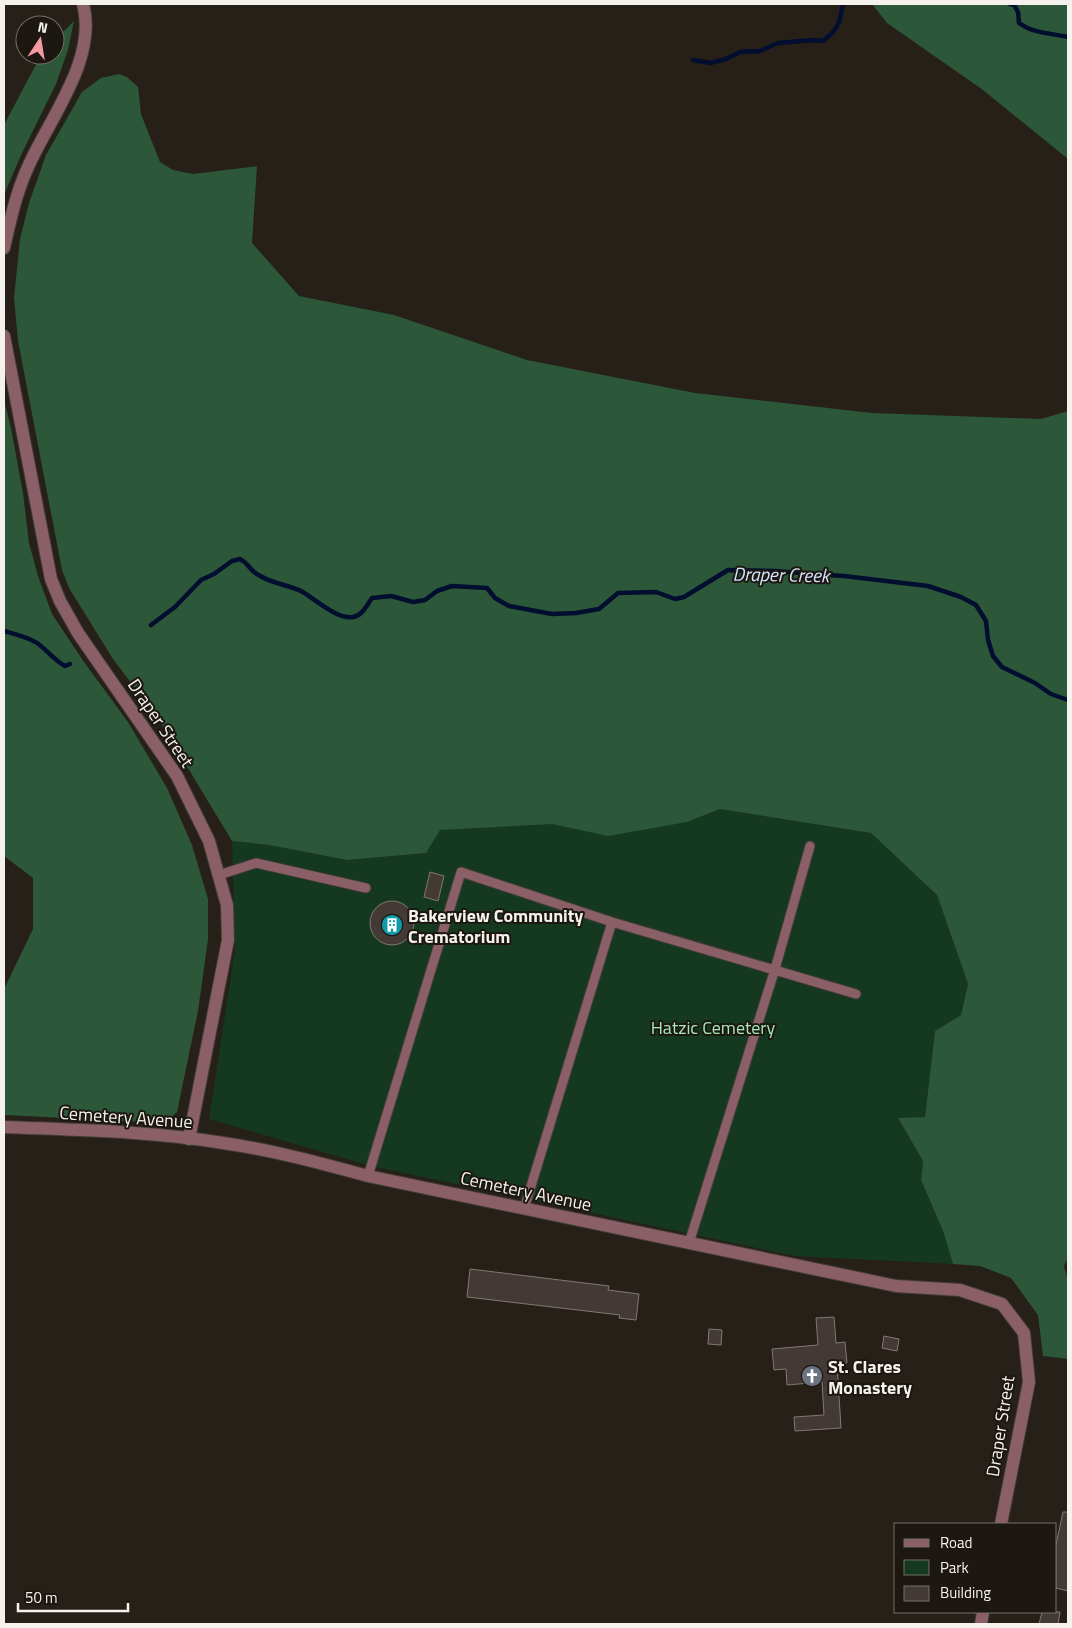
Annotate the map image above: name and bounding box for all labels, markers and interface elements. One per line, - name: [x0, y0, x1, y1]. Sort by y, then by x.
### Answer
- north arrow: [15, 15, 65, 65]
- text: N: [36, 16, 50, 38]
- water label: Draper Creek: [732, 559, 832, 589]
- street label: Draper Street: [121, 673, 201, 773]
- place label: Bakerview Community Crematorium: [408, 902, 583, 950]
- building icon: Bakerview Community Crematorium: [380, 913, 404, 937]
- park label: Hatzic Cemetery: [651, 1014, 776, 1041]
- street label: Cemetery Avenue: [59, 1099, 193, 1135]
- street label: Cemetery Avenue: [458, 1164, 594, 1218]
- place label: St. Clares Monastery: [828, 1353, 912, 1401]
- church icon: St. Clares Monastery: [800, 1364, 824, 1388]
- street label: Draper Street: [979, 1373, 1021, 1478]
- legend: [894, 1523, 1057, 1613]
- text: Road: [940, 1531, 972, 1554]
- text: Park: [940, 1556, 969, 1579]
- scale bar: [18, 1580, 128, 1612]
- text: Building: [940, 1581, 991, 1604]
- text: 50 m: [25, 1586, 58, 1609]

